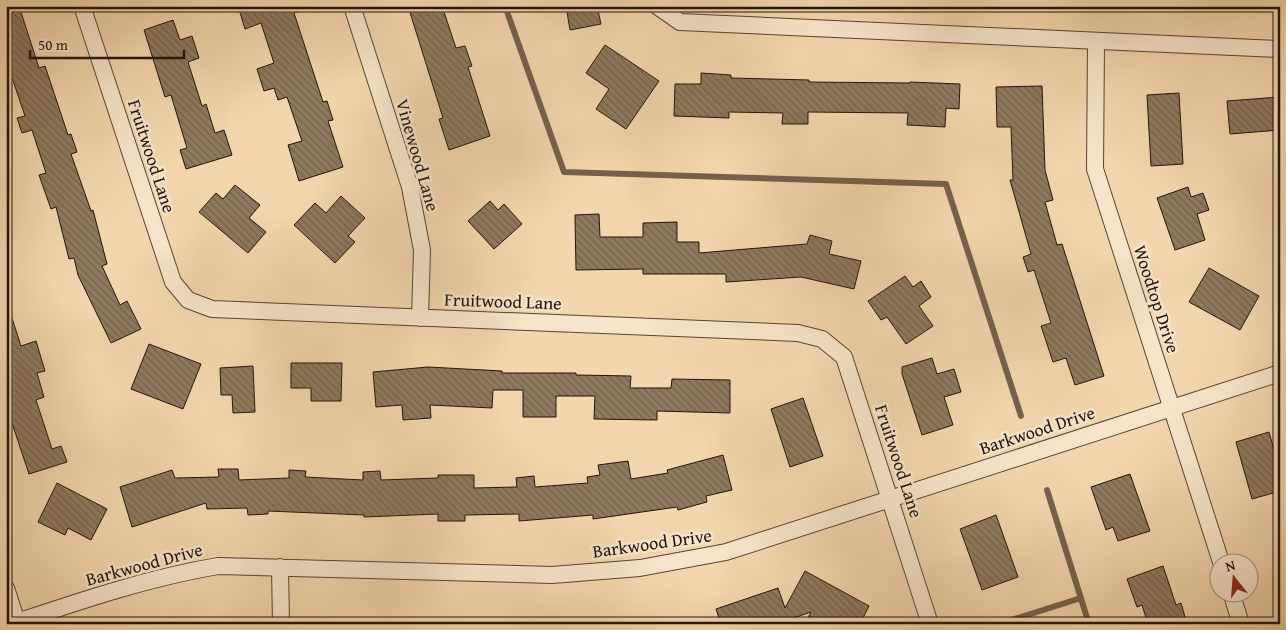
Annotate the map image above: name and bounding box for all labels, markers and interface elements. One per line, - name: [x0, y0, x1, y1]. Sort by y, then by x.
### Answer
- scale bar: [30, 28, 184, 60]
- text: 50 m: [38, 34, 69, 55]
- street label: Fruitwood Lane: [121, 96, 183, 216]
- street label: Vinewood Lane: [389, 96, 447, 214]
- street label: Woodtop Drive: [1127, 241, 1187, 357]
- street label: Fruitwood Lane: [444, 285, 562, 317]
- street label: Barkwood Drive: [976, 399, 1098, 461]
- street label: Fruitwood Lane: [868, 401, 930, 521]
- street label: Barkwood Drive: [591, 521, 713, 565]
- street label: Barkwood Drive: [82, 535, 206, 593]
- north arrow: [1208, 552, 1258, 602]
- text: N: [1223, 554, 1238, 576]

